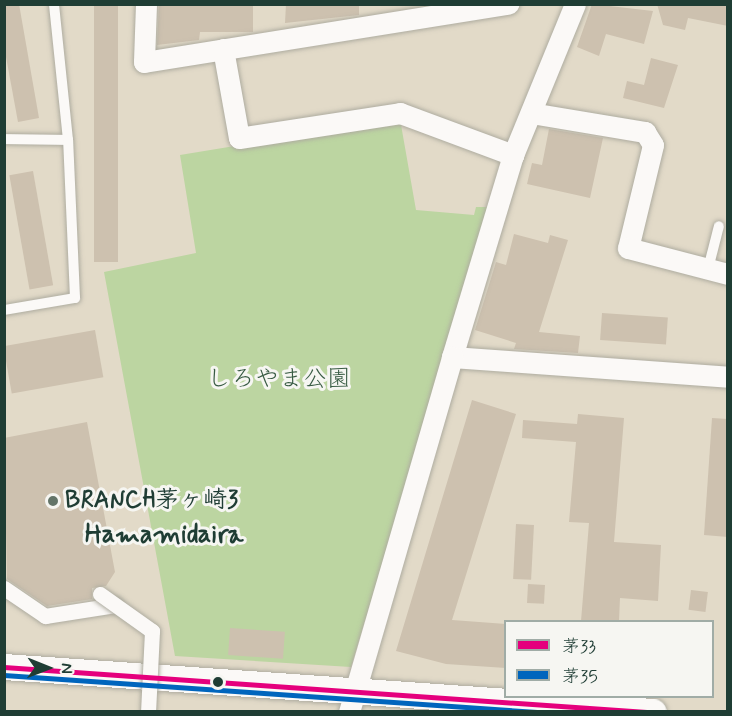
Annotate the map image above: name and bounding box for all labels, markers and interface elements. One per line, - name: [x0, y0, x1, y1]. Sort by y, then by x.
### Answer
- park label: しろやま公園: [207, 366, 351, 394]
- place label: BRANCH茅ヶ崎3: [65, 487, 238, 515]
- marker: BRANCH茅ヶ崎3: [46, 494, 60, 508]
- district label: Hamamidaira: [85, 520, 243, 552]
- legend: [504, 620, 714, 698]
- text: 茅33: [562, 635, 596, 659]
- north arrow: [18, 638, 78, 698]
- text: N: [56, 663, 77, 674]
- text: 茅35: [562, 665, 598, 689]
- unlabelled marker: [212, 676, 224, 688]

